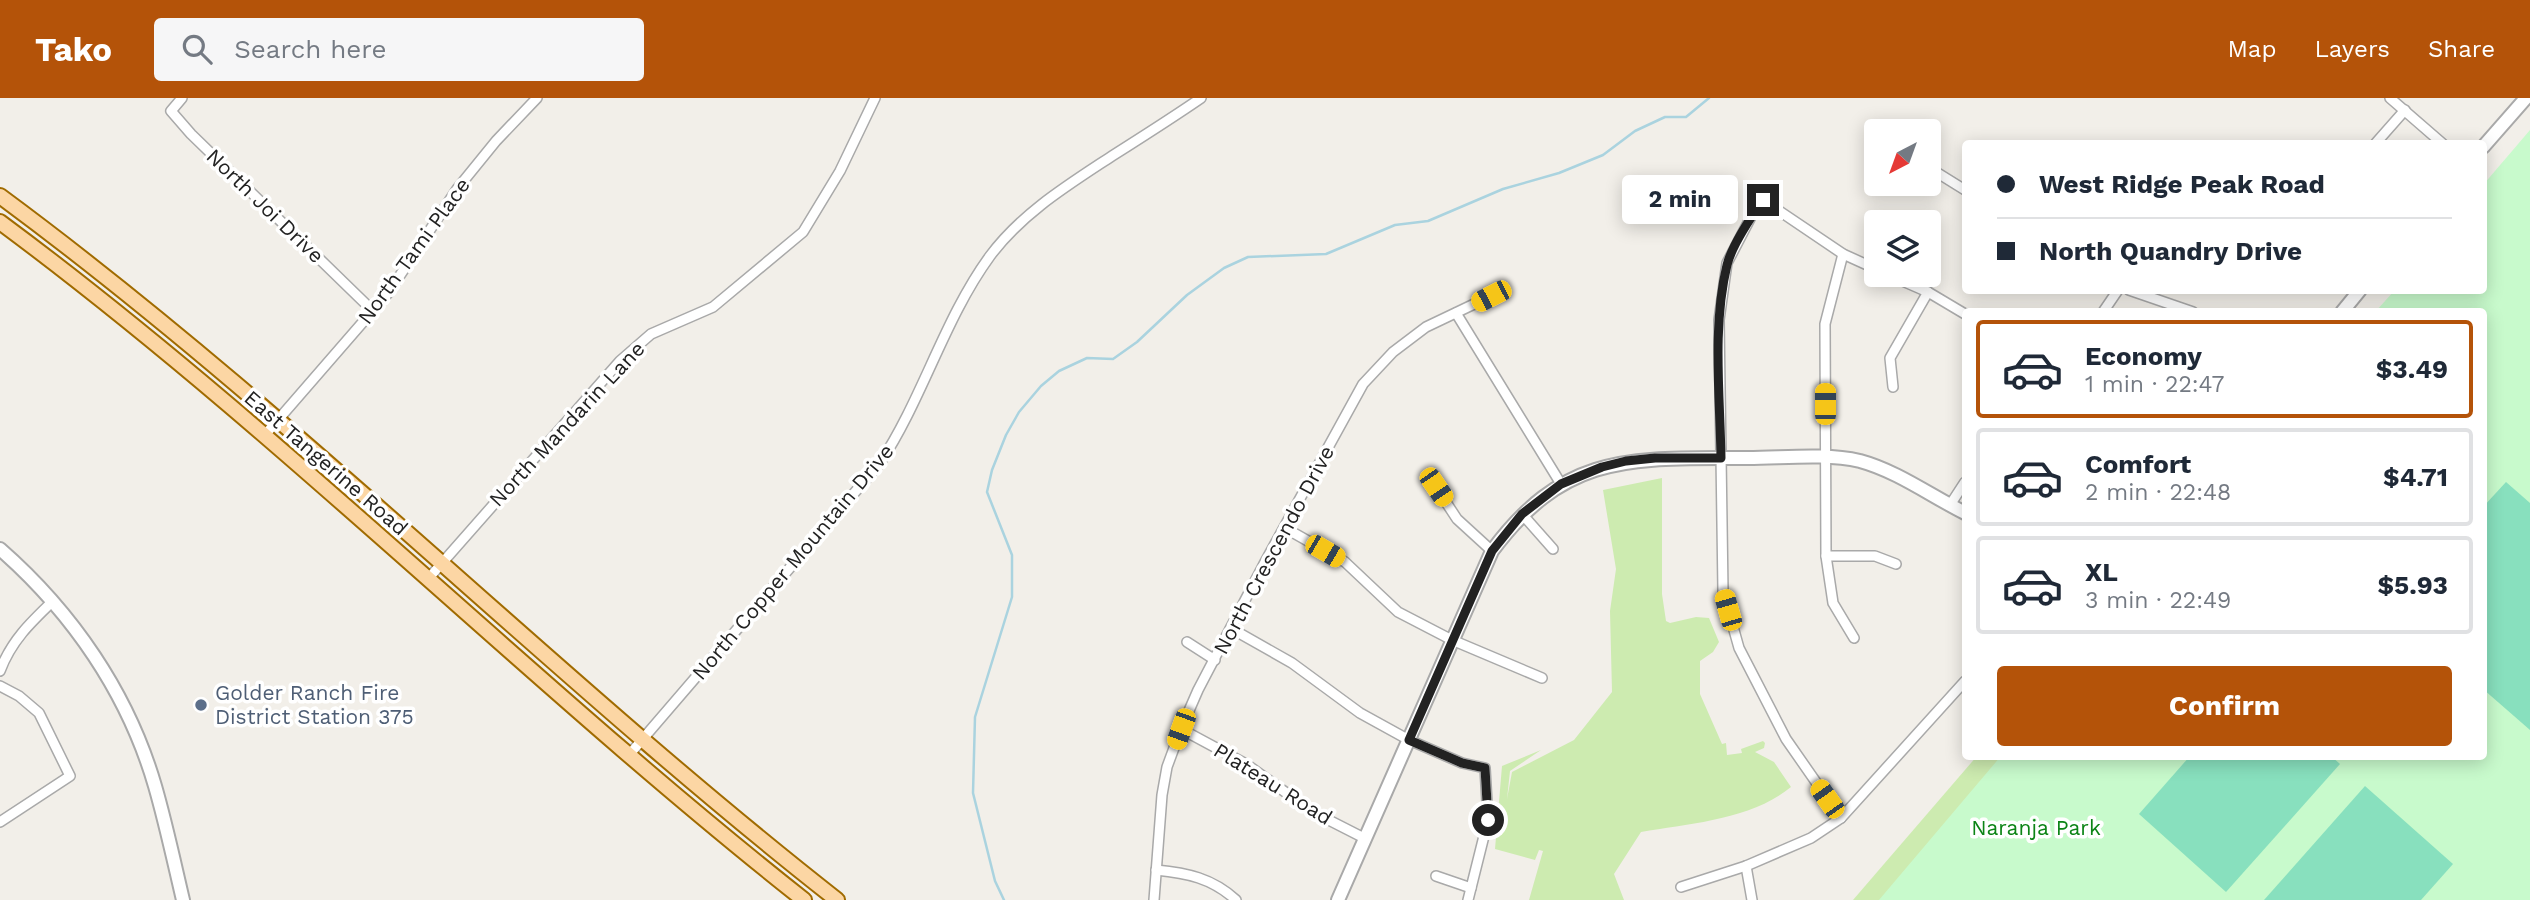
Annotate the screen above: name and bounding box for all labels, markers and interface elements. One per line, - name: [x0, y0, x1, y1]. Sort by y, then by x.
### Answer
- search box: [154, 18, 644, 81]
- text: Tako: [35, 30, 112, 69]
- icon: search: [178, 30, 216, 68]
- text: Search here: [234, 34, 387, 64]
- text: Map: [2228, 35, 2276, 63]
- text: Layers: [2314, 35, 2390, 63]
- text: Share: [2428, 35, 2495, 63]
- north arrow: [1864, 119, 1941, 196]
- map controls: [1864, 119, 1941, 287]
- street label: North Joi Drive: [201, 143, 329, 268]
- text: West Ridge Peak Road: [2039, 169, 2325, 199]
- street label: North Tami Place: [352, 173, 475, 329]
- callout: 2 min: [1623, 176, 1738, 224]
- route end: [1747, 184, 1779, 216]
- text: 2 min: [1649, 186, 1711, 213]
- button: layers: [1864, 210, 1941, 287]
- text: North Quandry Drive: [2039, 236, 2302, 266]
- car: [1468, 277, 1515, 315]
- street label: North Mandarin Lane: [484, 336, 650, 511]
- icon: car: [2001, 338, 2064, 401]
- text: Economy: [2085, 341, 2202, 371]
- text: $3.49: [2376, 354, 2448, 384]
- text: 1 min · 22:47: [2085, 371, 2224, 398]
- car: [1815, 383, 1836, 425]
- street label: East Tangerine Road: [240, 385, 413, 540]
- street label: North Copper Mountain Drive: [687, 439, 899, 685]
- street label: North Crescendo Drive: [1208, 441, 1339, 658]
- icon: car: [2001, 446, 2064, 509]
- text: Comfort: [2085, 449, 2191, 479]
- text: $4.71: [2383, 462, 2448, 492]
- car: [1416, 464, 1457, 510]
- text: 2 min · 22:48: [2085, 479, 2231, 506]
- car: [1302, 531, 1349, 571]
- icon: car: [2001, 554, 2064, 617]
- text: XL: [2085, 557, 2118, 587]
- text: $5.93: [2377, 570, 2448, 600]
- car: [1713, 587, 1744, 633]
- text: 3 min · 22:49: [2085, 587, 2231, 614]
- button: Confirm: [1997, 666, 2452, 746]
- place label: Golder Ranch Fire District Station 375: [215, 680, 414, 729]
- marker: Golder Ranch Fire District Station 375: [193, 697, 209, 713]
- car: [1164, 706, 1199, 752]
- street label: Plateau Road: [1209, 737, 1337, 830]
- car: [1807, 776, 1848, 822]
- route start: [1472, 804, 1504, 836]
- park label: Naranja Park: [1971, 815, 2101, 840]

